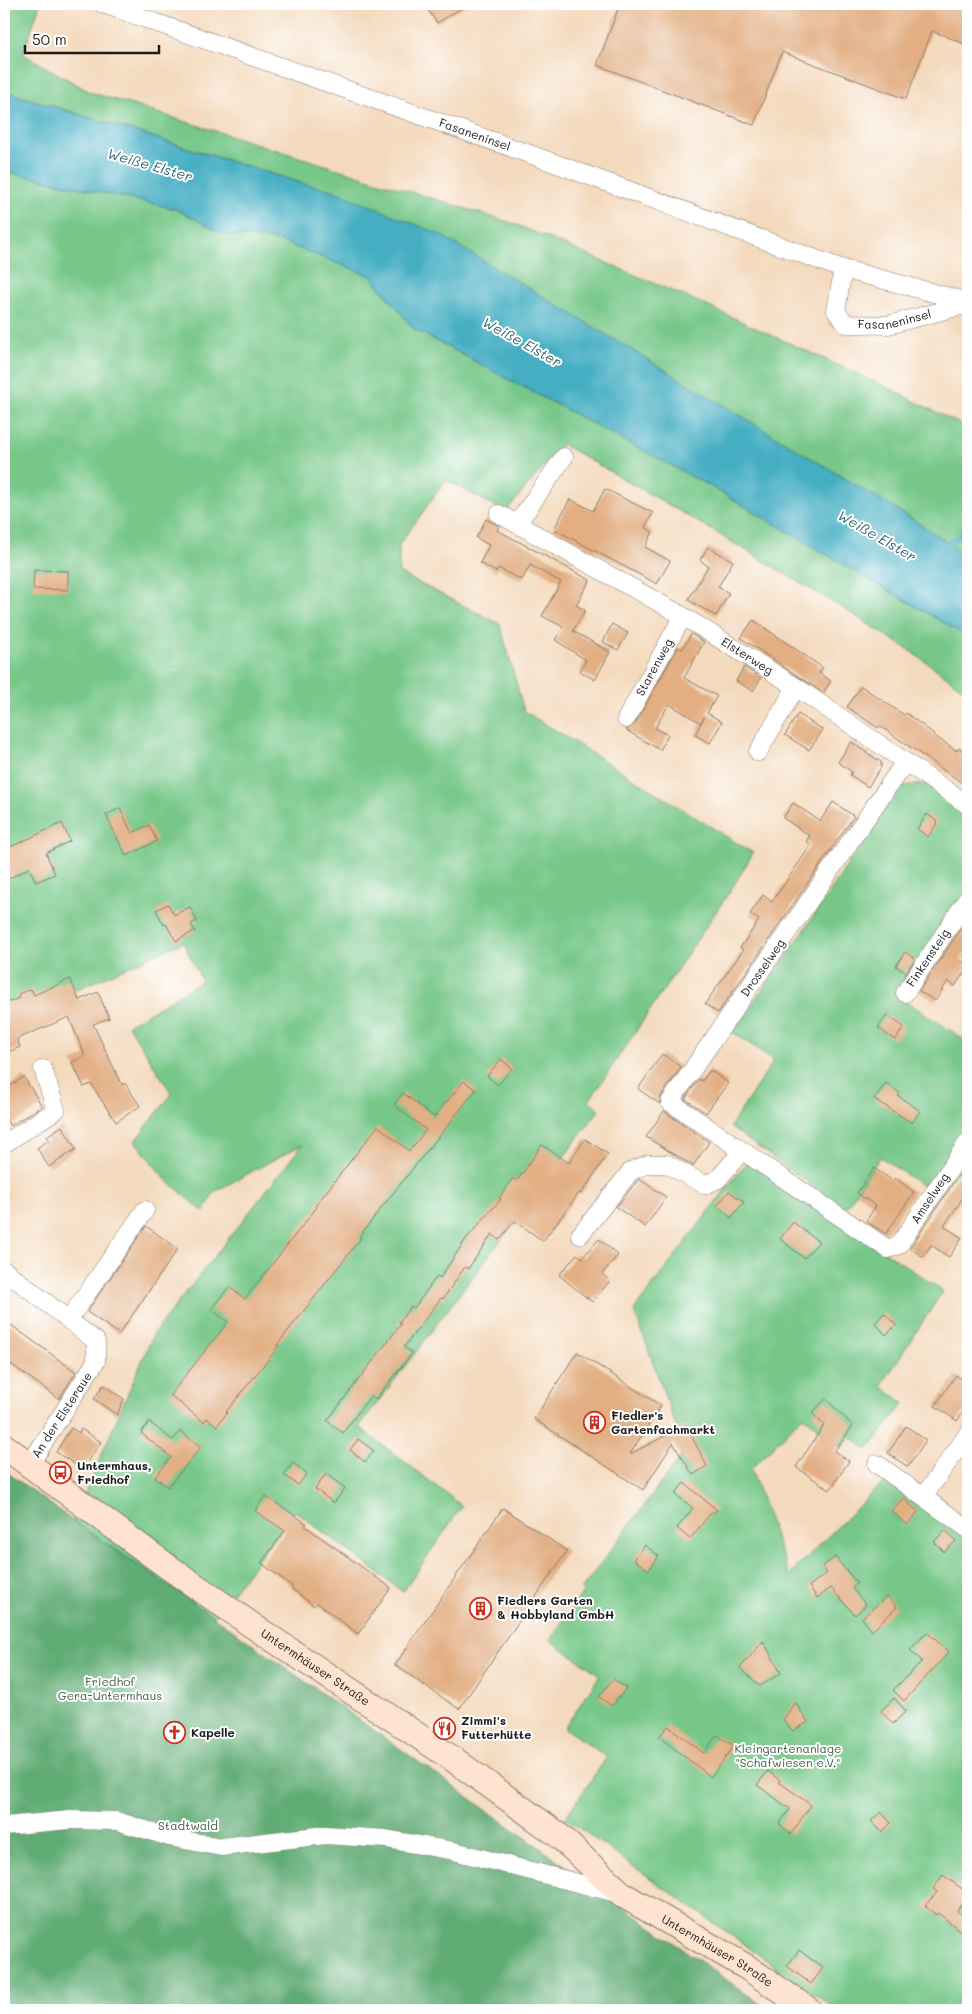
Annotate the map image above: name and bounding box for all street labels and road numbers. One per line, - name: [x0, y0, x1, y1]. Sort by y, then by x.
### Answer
- street label: Fasaneninsel: [437, 114, 513, 154]
- street label: Fasaneninsel: [857, 305, 933, 333]
- street label: Elsterweg: [719, 633, 776, 678]
- street label: Starenweg: [631, 635, 676, 698]
- street label: Finkensteig: [902, 925, 953, 990]
- street label: Drosselweg: [736, 935, 788, 1000]
- street label: Amselweg: [907, 1169, 952, 1226]
- street label: An der Elsteraue: [27, 1368, 95, 1461]
- street label: Untermhäuser Straße: [258, 1625, 373, 1709]
- street label: Untermhäuser Straße: [659, 1910, 777, 1990]

